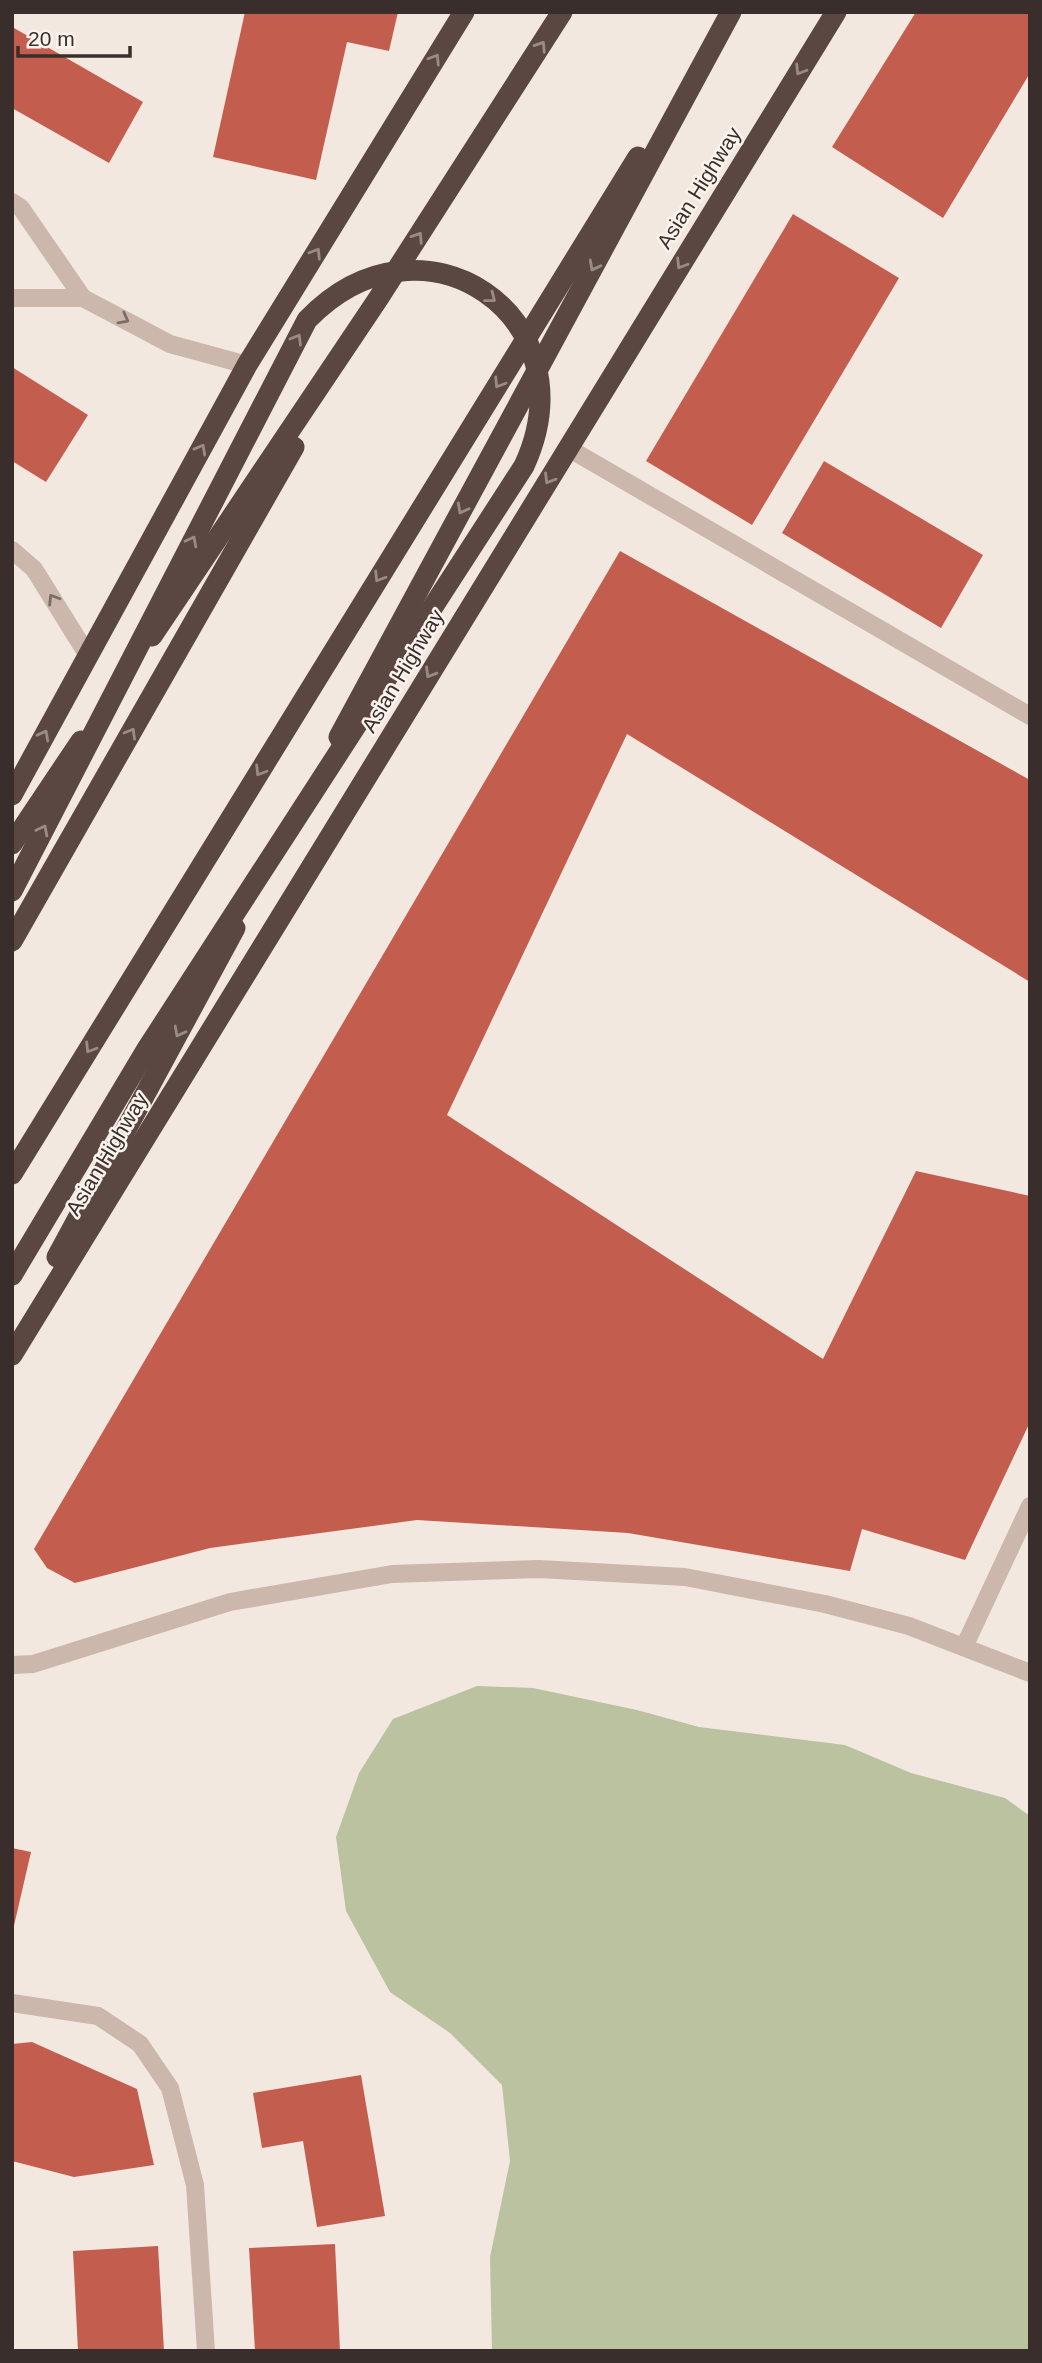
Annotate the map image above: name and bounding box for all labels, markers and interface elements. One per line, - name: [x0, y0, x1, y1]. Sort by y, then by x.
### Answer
- scale bar: [18, 14, 130, 58]
- text: 20 m: [28, 27, 75, 50]
- one-way arrow: [533, 40, 546, 53]
- one-way arrow: [426, 54, 439, 67]
- one-way arrow: [795, 63, 808, 76]
- street label: Asian Highway: [652, 122, 745, 253]
- one-way arrow: [410, 232, 422, 245]
- one-way arrow: [307, 248, 320, 261]
- one-way arrow: [676, 257, 689, 270]
- one-way arrow: [589, 259, 602, 271]
- one-way arrow: [484, 290, 496, 303]
- one-way arrow: [117, 311, 129, 325]
- one-way arrow: [289, 333, 302, 346]
- one-way arrow: [494, 376, 507, 389]
- one-way arrow: [192, 444, 206, 457]
- one-way arrow: [545, 472, 558, 485]
- one-way arrow: [457, 502, 470, 514]
- one-way arrow: [184, 536, 198, 548]
- one-way arrow: [375, 570, 388, 583]
- one-way arrow: [48, 594, 61, 607]
- street label: Asian Highway: [357, 605, 448, 736]
- one-way arrow: [426, 666, 439, 679]
- one-way arrow: [123, 728, 136, 740]
- one-way arrow: [36, 730, 50, 742]
- one-way arrow: [256, 763, 269, 776]
- one-way arrow: [35, 825, 49, 837]
- one-way arrow: [174, 1025, 187, 1038]
- one-way arrow: [85, 1041, 98, 1054]
- street label: Asian Highway: [61, 1088, 152, 1219]

